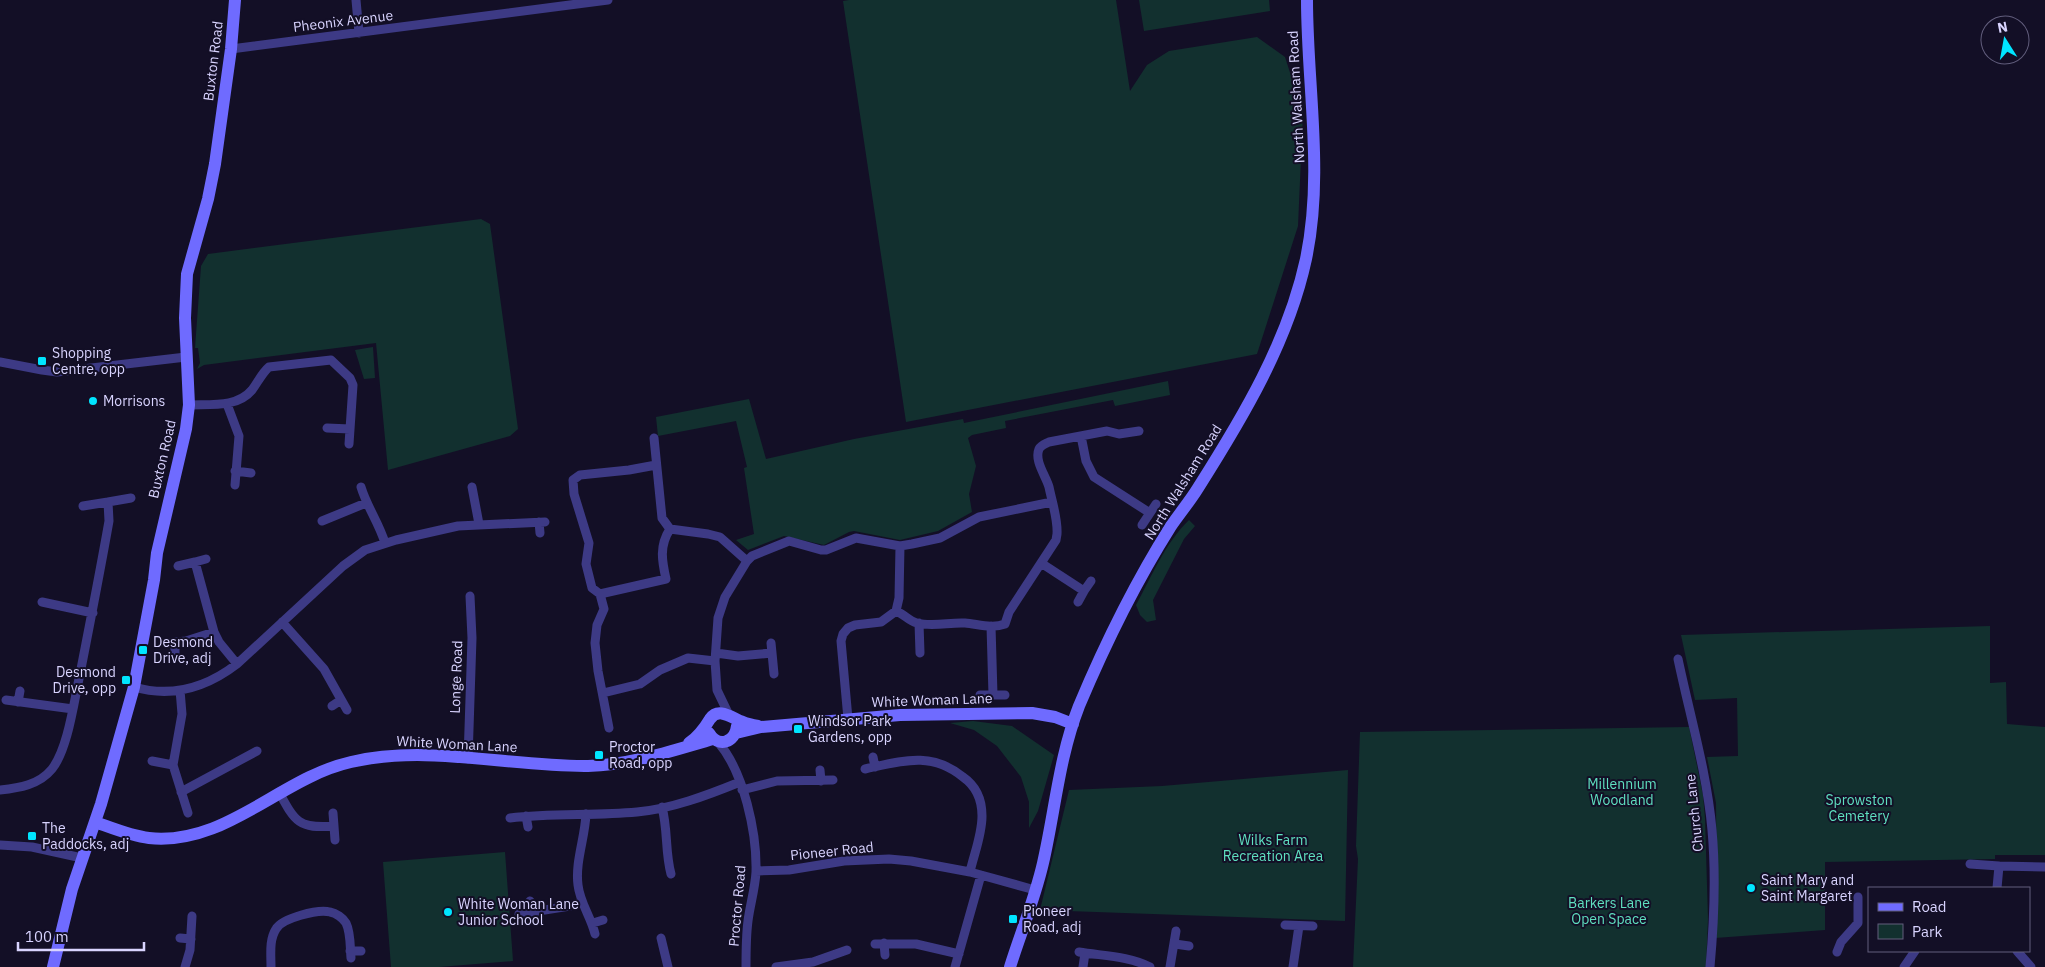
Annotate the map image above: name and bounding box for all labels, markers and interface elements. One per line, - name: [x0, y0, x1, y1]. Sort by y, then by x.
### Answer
- street label: Pheonix Avenue: [292, 6, 394, 36]
- north arrow: [1980, 15, 2030, 65]
- text: N: [1996, 17, 2009, 37]
- street label: Buxton Road: [199, 20, 227, 102]
- street label: North Walsham Road: [1284, 30, 1308, 164]
- place label: Shopping Centre, opp: [52, 344, 125, 378]
- marker: Shopping Centre, opp: [36, 355, 48, 367]
- place label: Morrisons: [103, 392, 166, 410]
- marker: Morrisons: [87, 395, 99, 407]
- street label: Buxton Road: [144, 418, 180, 500]
- street label: North Walsham Road: [1140, 421, 1226, 543]
- place label: Desmond Drive, adj: [153, 633, 213, 667]
- street label: Longe Road: [446, 640, 466, 714]
- marker: Desmond Drive, adj: [137, 644, 149, 656]
- place label: Desmond Drive, opp: [53, 663, 116, 697]
- marker: Desmond Drive, opp: [120, 674, 132, 686]
- street label: White Woman Lane: [871, 689, 993, 711]
- place label: Windsor Park Gardens, opp: [808, 712, 892, 746]
- marker: Windsor Park Gardens, opp: [792, 723, 804, 735]
- street label: White Woman Lane: [396, 732, 518, 756]
- place label: Proctor Road, opp: [609, 738, 672, 772]
- marker: Proctor Road, opp: [593, 749, 605, 761]
- street label: Church Lane: [1681, 773, 1707, 853]
- park label: Millennium Woodland: [1587, 775, 1657, 809]
- park label: Sprowston Cemetery: [1825, 791, 1893, 825]
- place label: The Paddocks, adj: [42, 819, 129, 853]
- marker: The Paddocks, adj: [26, 830, 38, 842]
- park label: Wilks Farm Recreation Area: [1223, 831, 1324, 865]
- street label: Pioneer Road: [789, 838, 875, 864]
- street label: Proctor Road: [724, 865, 750, 947]
- place label: Saint Mary and Saint Margaret: [1761, 871, 1854, 905]
- marker: Saint Mary and Saint Margaret: [1745, 882, 1757, 894]
- legend: [1868, 887, 2030, 952]
- park label: Barkers Lane Open Space: [1568, 894, 1650, 928]
- place label: White Woman Lane Junior School: [458, 895, 579, 929]
- text: Road: [1912, 897, 1947, 916]
- place label: Pioneer Road, adj: [1023, 902, 1081, 936]
- marker: White Woman Lane Junior School: [442, 906, 454, 918]
- marker: Pioneer Road, adj: [1007, 913, 1019, 925]
- scale bar: [18, 920, 144, 952]
- text: Park: [1912, 922, 1942, 941]
- text: 100 m: [25, 927, 69, 946]

